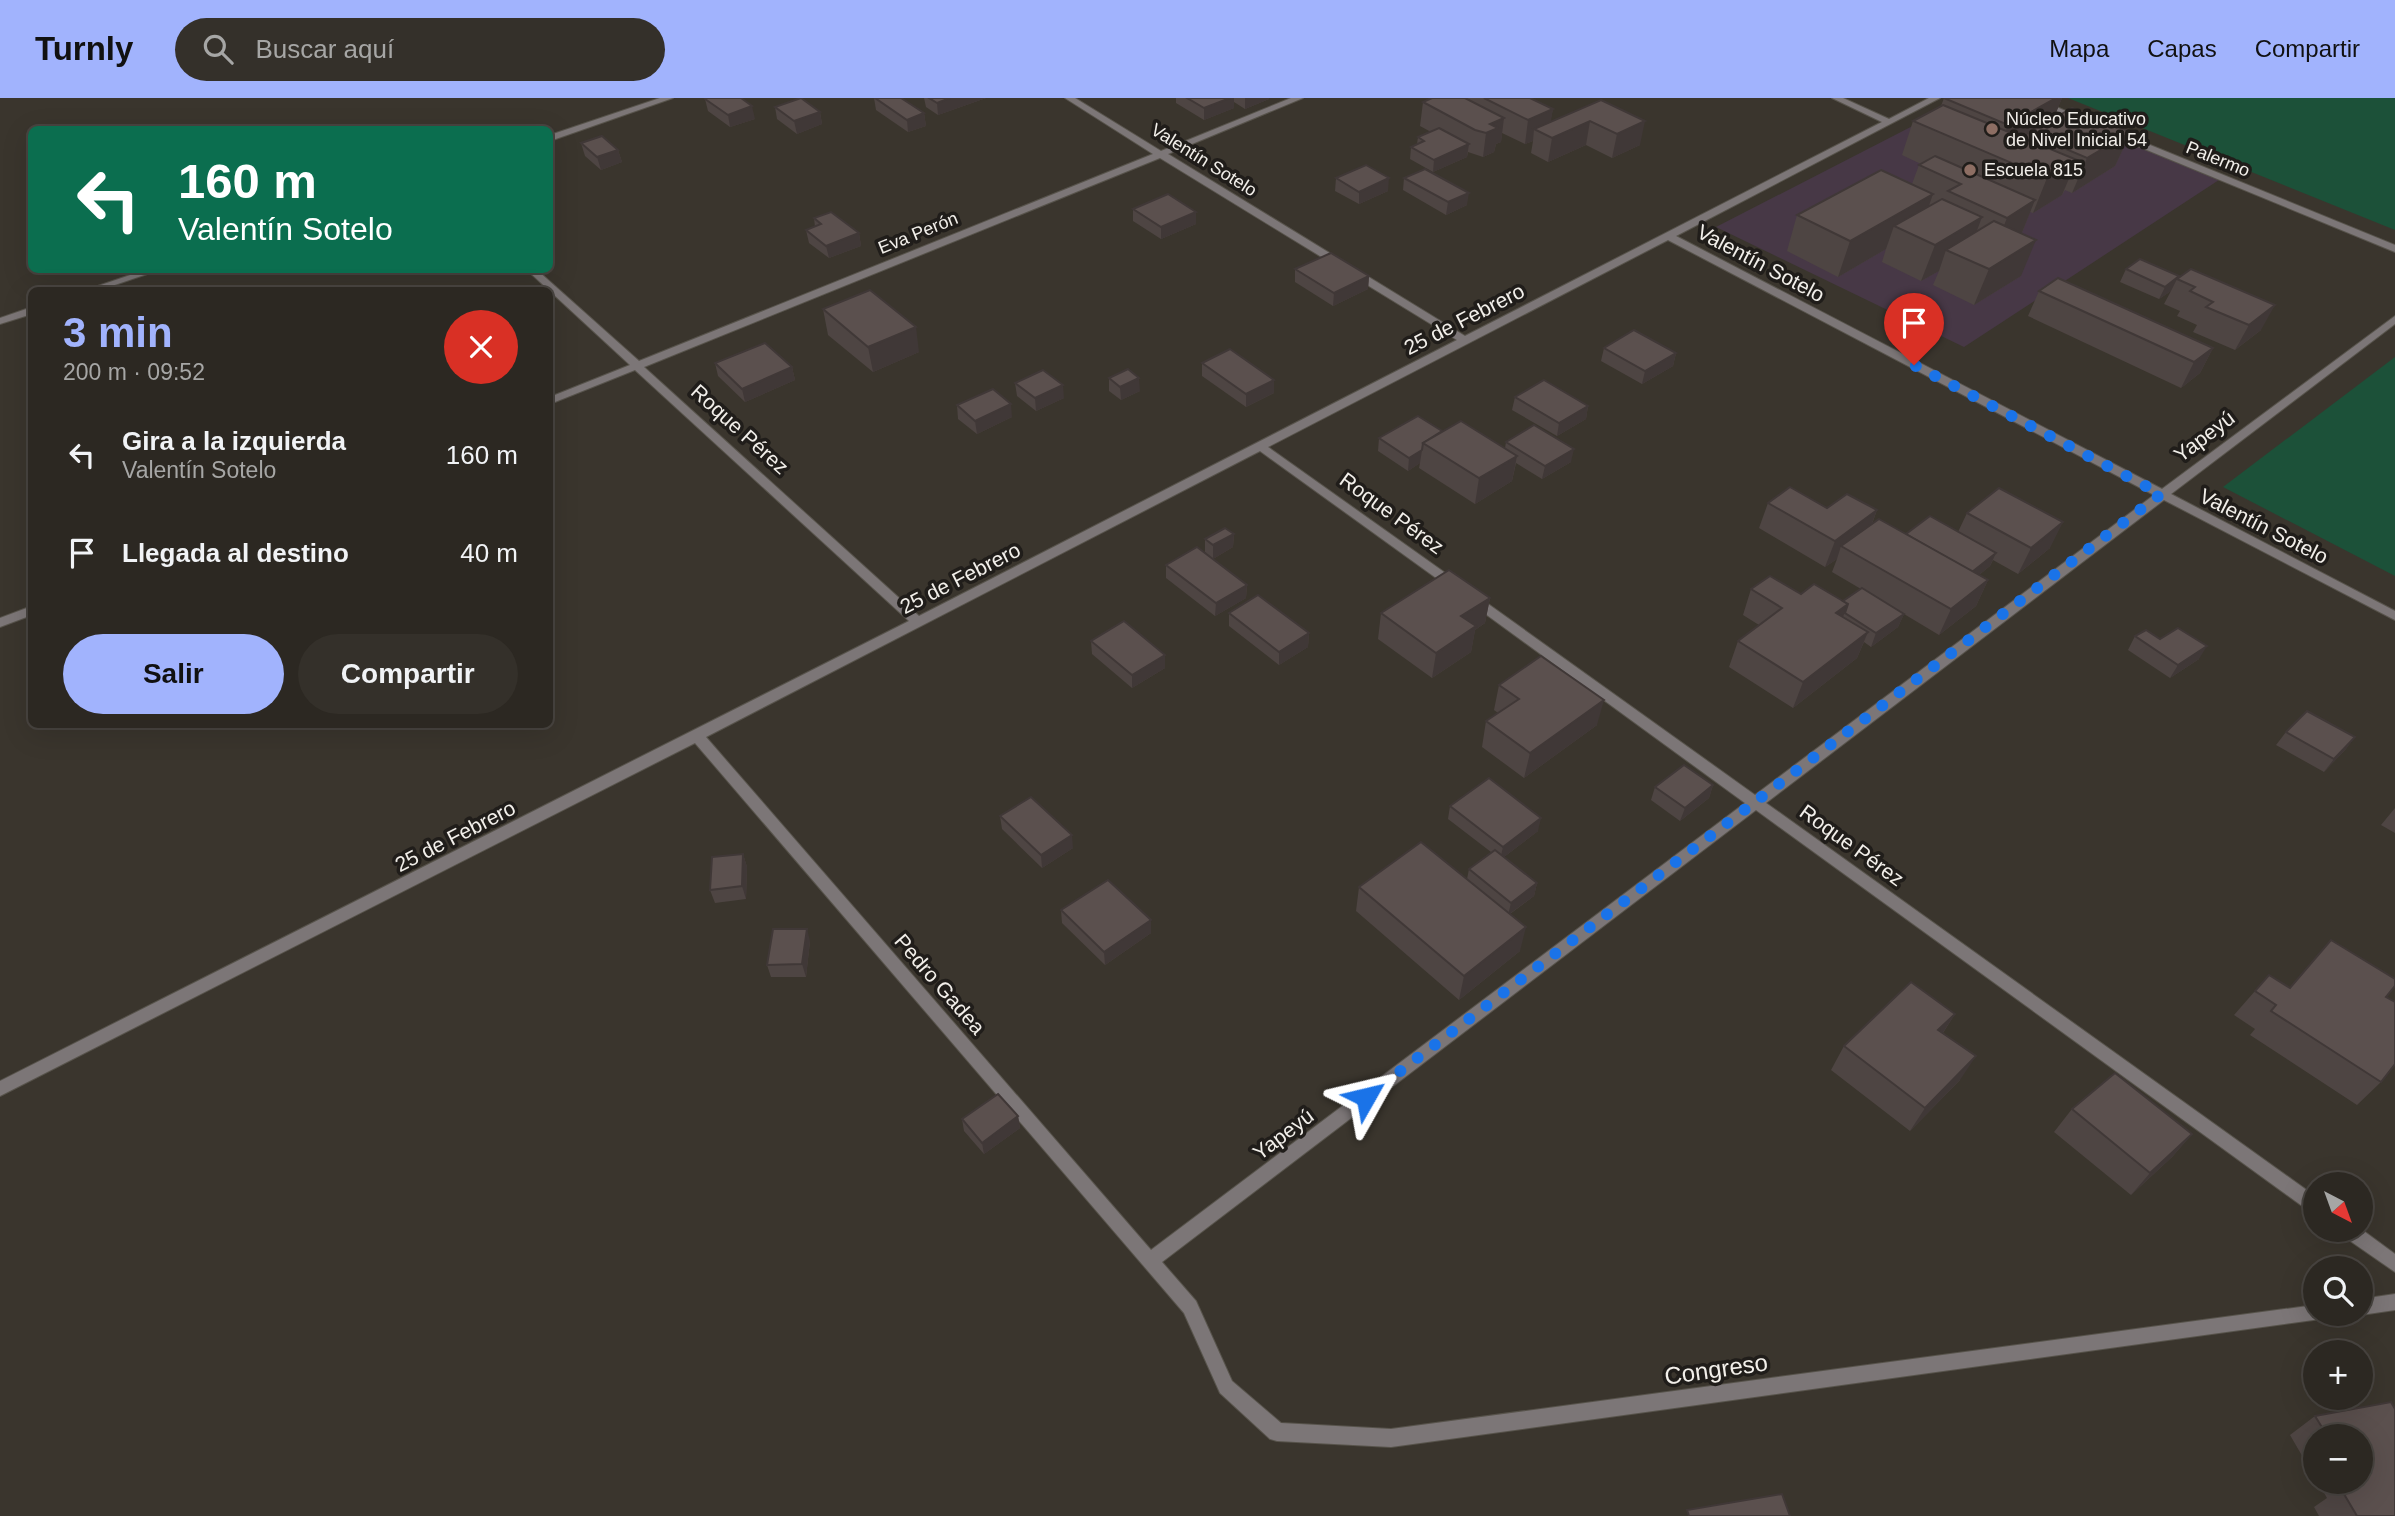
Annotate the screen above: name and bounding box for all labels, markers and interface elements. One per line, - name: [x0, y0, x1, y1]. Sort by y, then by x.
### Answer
- search box: [175, 18, 665, 81]
- text: Turnly: [35, 30, 133, 67]
- icon: search: [199, 30, 237, 68]
- text: Buscar aquí: [255, 34, 394, 64]
- text: Mapa: [2049, 35, 2109, 62]
- text: Capas: [2147, 35, 2217, 62]
- text: Compartir: [2255, 35, 2360, 62]
- place label: Núcleo Educativo de Nivel Inicial 54: [2006, 109, 2147, 150]
- street label: Valentín Sotelo: [1147, 120, 1261, 200]
- marker: Núcleo Educativo de Nivel Inicial 54: [1984, 121, 2000, 137]
- street label: Palermo: [2183, 137, 2253, 181]
- icon: left: [63, 154, 154, 245]
- text: 160 m: [178, 154, 317, 208]
- place label: Escuela 815: [1984, 160, 2083, 180]
- marker: Escuela 815: [1962, 162, 1978, 178]
- street label: Eva Perón: [875, 208, 961, 258]
- text: Valentín Sotelo: [178, 211, 393, 247]
- street label: Valentín Sotelo: [1693, 220, 1829, 306]
- street label: 25 de Febrero: [1400, 279, 1528, 359]
- pin: [1884, 293, 1944, 365]
- icon: arrive: [1895, 304, 1933, 342]
- text: 3 min: [63, 309, 173, 356]
- button: close: [444, 310, 518, 384]
- text: 200 m · 09:52: [63, 359, 205, 385]
- street label: Roque Pérez: [687, 379, 793, 479]
- street label: Yapeyú: [2169, 406, 2239, 466]
- text: Gira a la izquierda: [122, 426, 346, 456]
- icon: left: [63, 436, 101, 474]
- text: 160 m: [446, 440, 518, 470]
- text: Valentín Sotelo: [122, 457, 276, 483]
- street label: Roque Pérez: [1336, 468, 1448, 558]
- street label: Valentín Sotelo: [2196, 484, 2332, 568]
- icon: arrive: [63, 534, 101, 572]
- text: Llegada al destino: [122, 538, 349, 568]
- text: 40 m: [460, 538, 518, 568]
- street label: 25 de Febrero: [896, 538, 1024, 618]
- button: Salir: [63, 634, 284, 714]
- button: Compartir: [298, 634, 518, 714]
- street label: 25 de Febrero: [391, 796, 519, 876]
- street label: Roque Pérez: [1796, 800, 1908, 890]
- street label: Pedro Gadea: [890, 929, 990, 1039]
- position arrow: [1329, 1060, 1403, 1134]
- street label: Yapeyú: [1248, 1104, 1318, 1164]
- north arrow: [2303, 1172, 2373, 1242]
- map controls: [2303, 1172, 2373, 1494]
- button: search: [2303, 1256, 2373, 1326]
- button: +: [2303, 1340, 2373, 1410]
- street label: Congreso: [1663, 1348, 1769, 1390]
- button: −: [2303, 1424, 2373, 1494]

